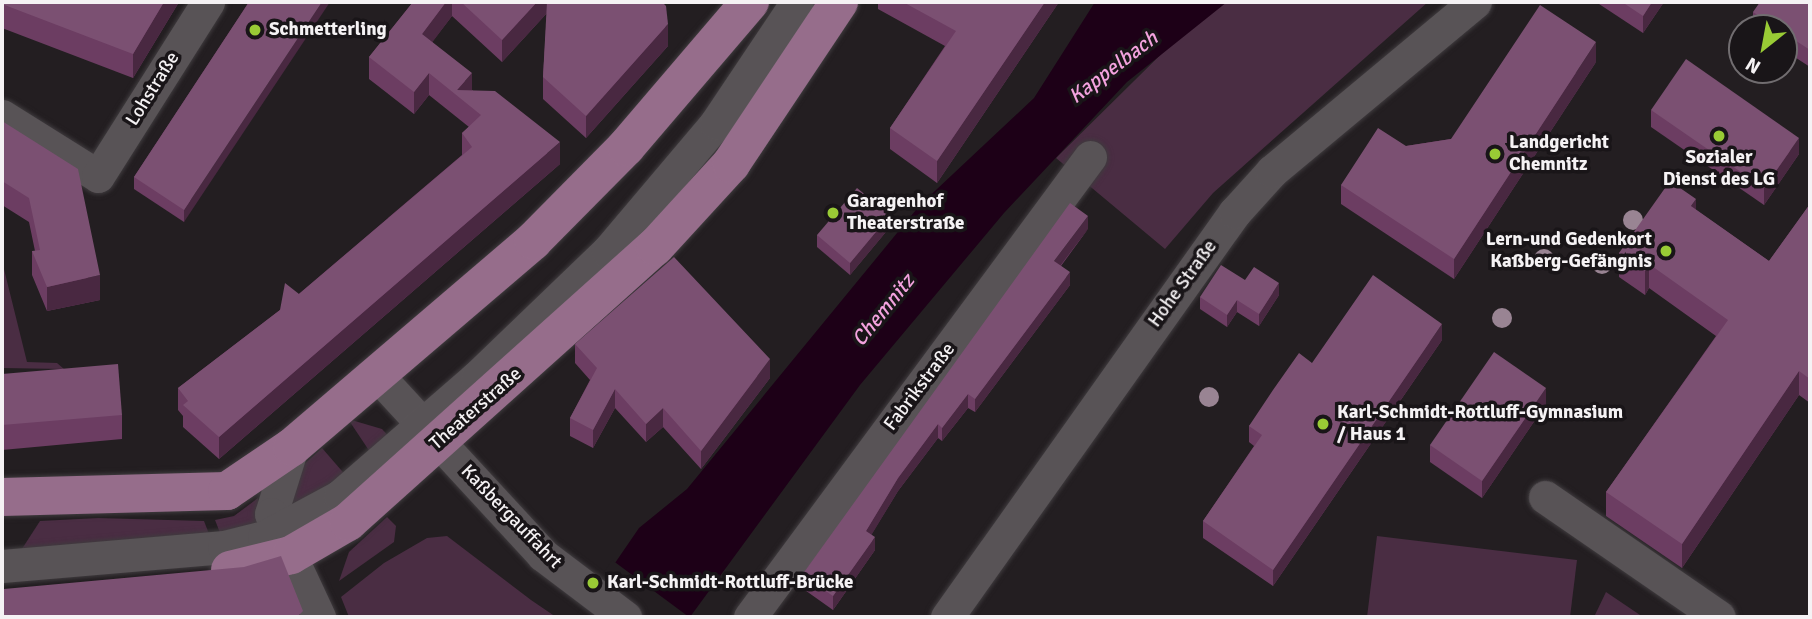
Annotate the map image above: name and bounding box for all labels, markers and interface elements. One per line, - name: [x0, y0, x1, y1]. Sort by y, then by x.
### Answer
- north arrow: [1728, 14, 1798, 84]
- place label: Schmetterling: [269, 19, 387, 41]
- marker: Schmetterling: [247, 22, 263, 38]
- water label: Kappelbach: [1063, 25, 1163, 109]
- street label: Lohstraße: [121, 48, 185, 130]
- text: N: [1741, 52, 1765, 79]
- marker: Sozialer Dienst des LG: [1711, 128, 1727, 144]
- place label: Landgericht Chemnitz: [1509, 132, 1609, 176]
- marker: Landgericht Chemnitz: [1487, 146, 1503, 162]
- place label: Sozialer Dienst des LG: [1663, 147, 1775, 191]
- place label: Garagenhof Theaterstraße: [847, 191, 965, 235]
- marker: Garagenhof Theaterstraße: [825, 205, 841, 221]
- place label: Lern-und Gedenkort Kaßberg-Gefängnis: [1486, 229, 1652, 273]
- street label: Hohe Straße: [1144, 236, 1222, 332]
- marker: Lern-und Gedenkort Kaßberg-Gefängnis: [1658, 243, 1674, 259]
- water label: Chemnitz: [846, 269, 920, 351]
- street label: Fabrikstraße: [880, 339, 960, 435]
- street label: Theaterstraße: [425, 363, 527, 455]
- place label: Karl-Schmidt-Rottluff-Gymnasium / Haus 1: [1337, 402, 1623, 446]
- marker: Karl-Schmidt-Rottluff-Gymnasium / Haus 1: [1315, 416, 1331, 432]
- street label: Kaßbergauffahrt: [456, 460, 566, 574]
- place label: Karl-Schmidt-Rottluff-Brücke: [607, 572, 853, 594]
- marker: Karl-Schmidt-Rottluff-Brücke: [585, 575, 601, 591]

